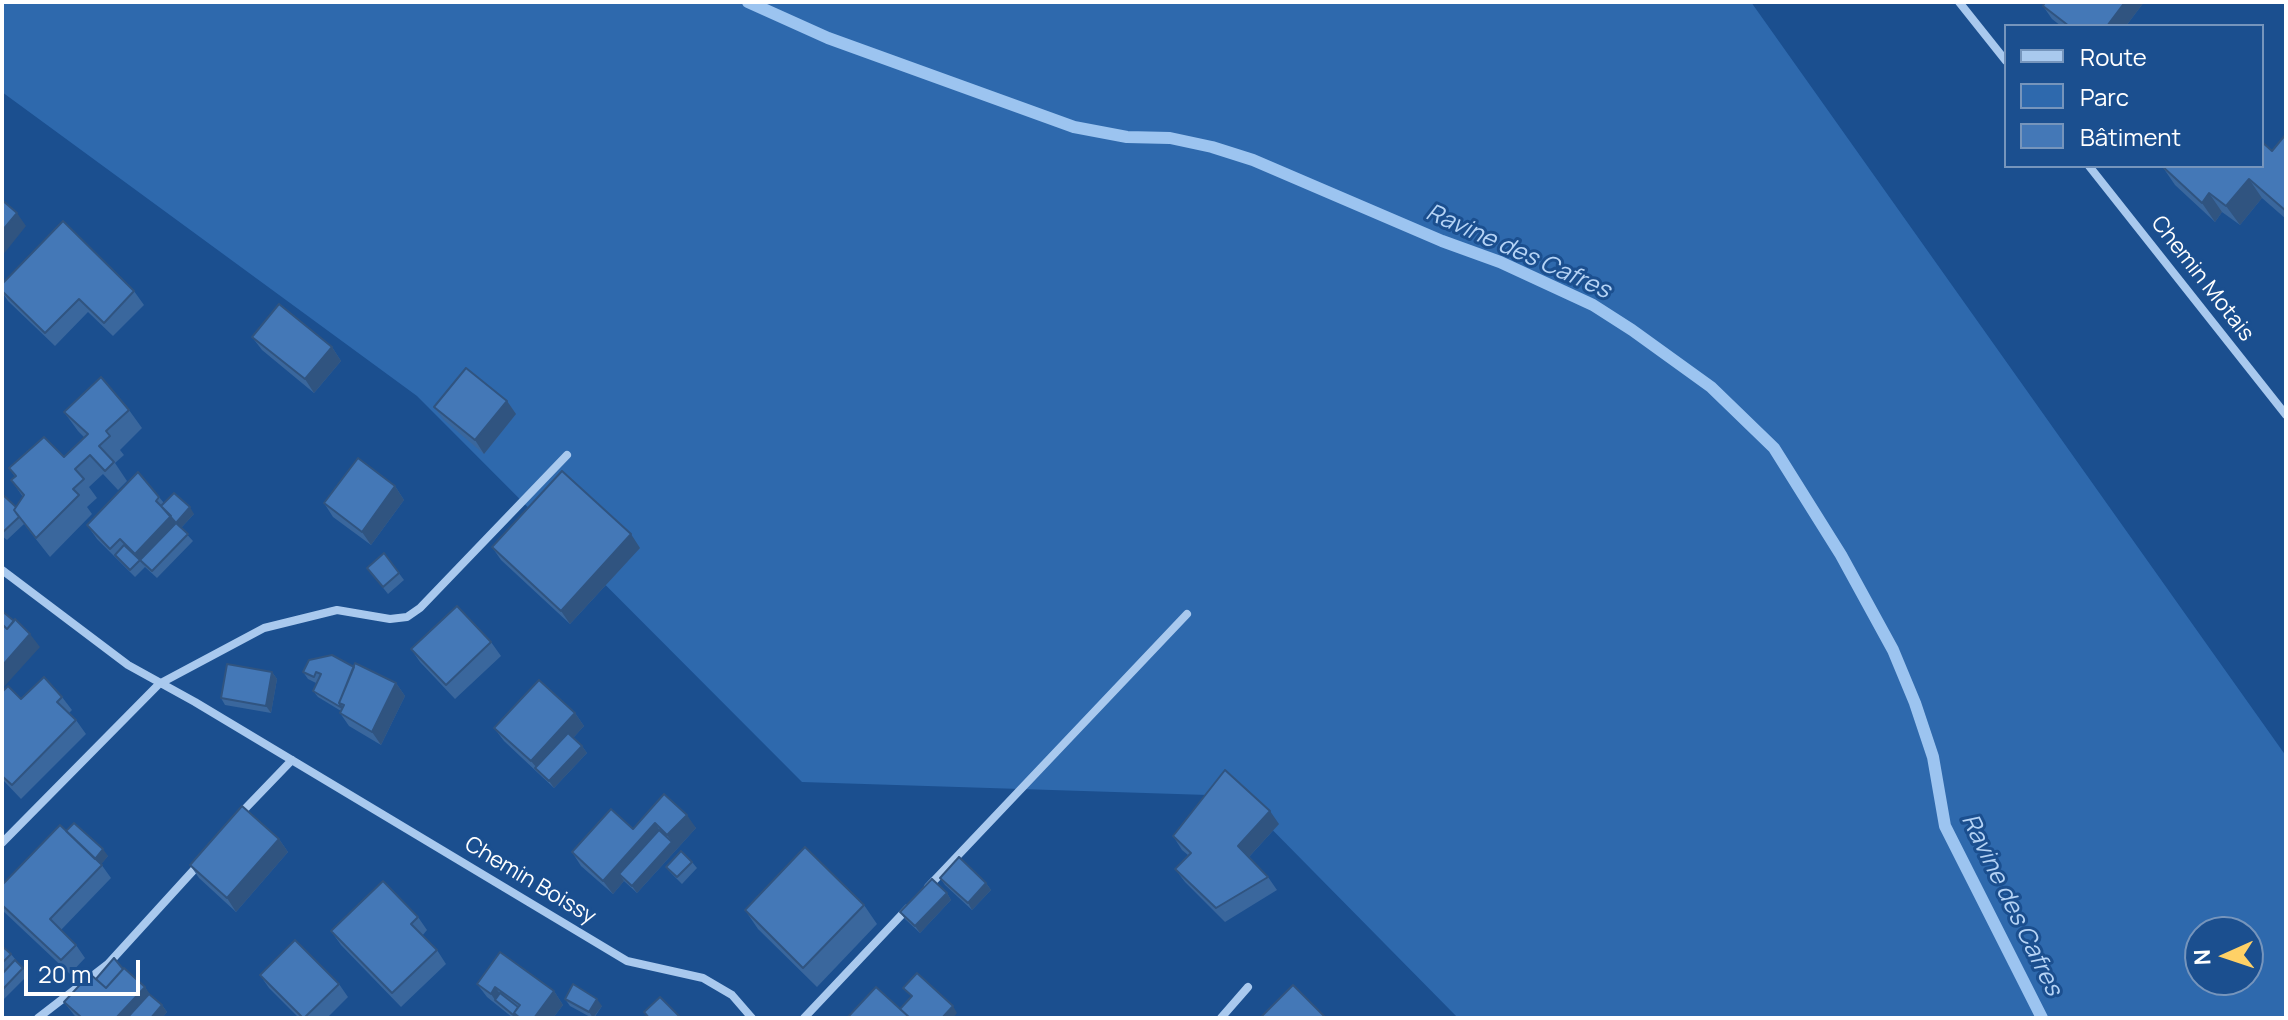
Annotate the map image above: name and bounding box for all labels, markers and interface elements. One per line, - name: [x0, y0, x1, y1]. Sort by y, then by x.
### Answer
- legend: [2004, 24, 2264, 168]
- text: Route: [2080, 40, 2147, 73]
- text: Parc: [2080, 80, 2129, 113]
- text: Bâtiment: [2080, 120, 2181, 153]
- water label: Ravine des Cafres: [1421, 198, 1615, 306]
- street label: Chemin Motais: [2145, 211, 2259, 347]
- water label: Ravine des Cafres: [1955, 809, 2067, 1001]
- street label: Chemin Boissy: [460, 831, 600, 931]
- north arrow: [2184, 916, 2264, 996]
- scale bar: [28, 944, 144, 994]
- text: N: [2187, 948, 2217, 966]
- text: 20 m: [38, 957, 91, 990]

